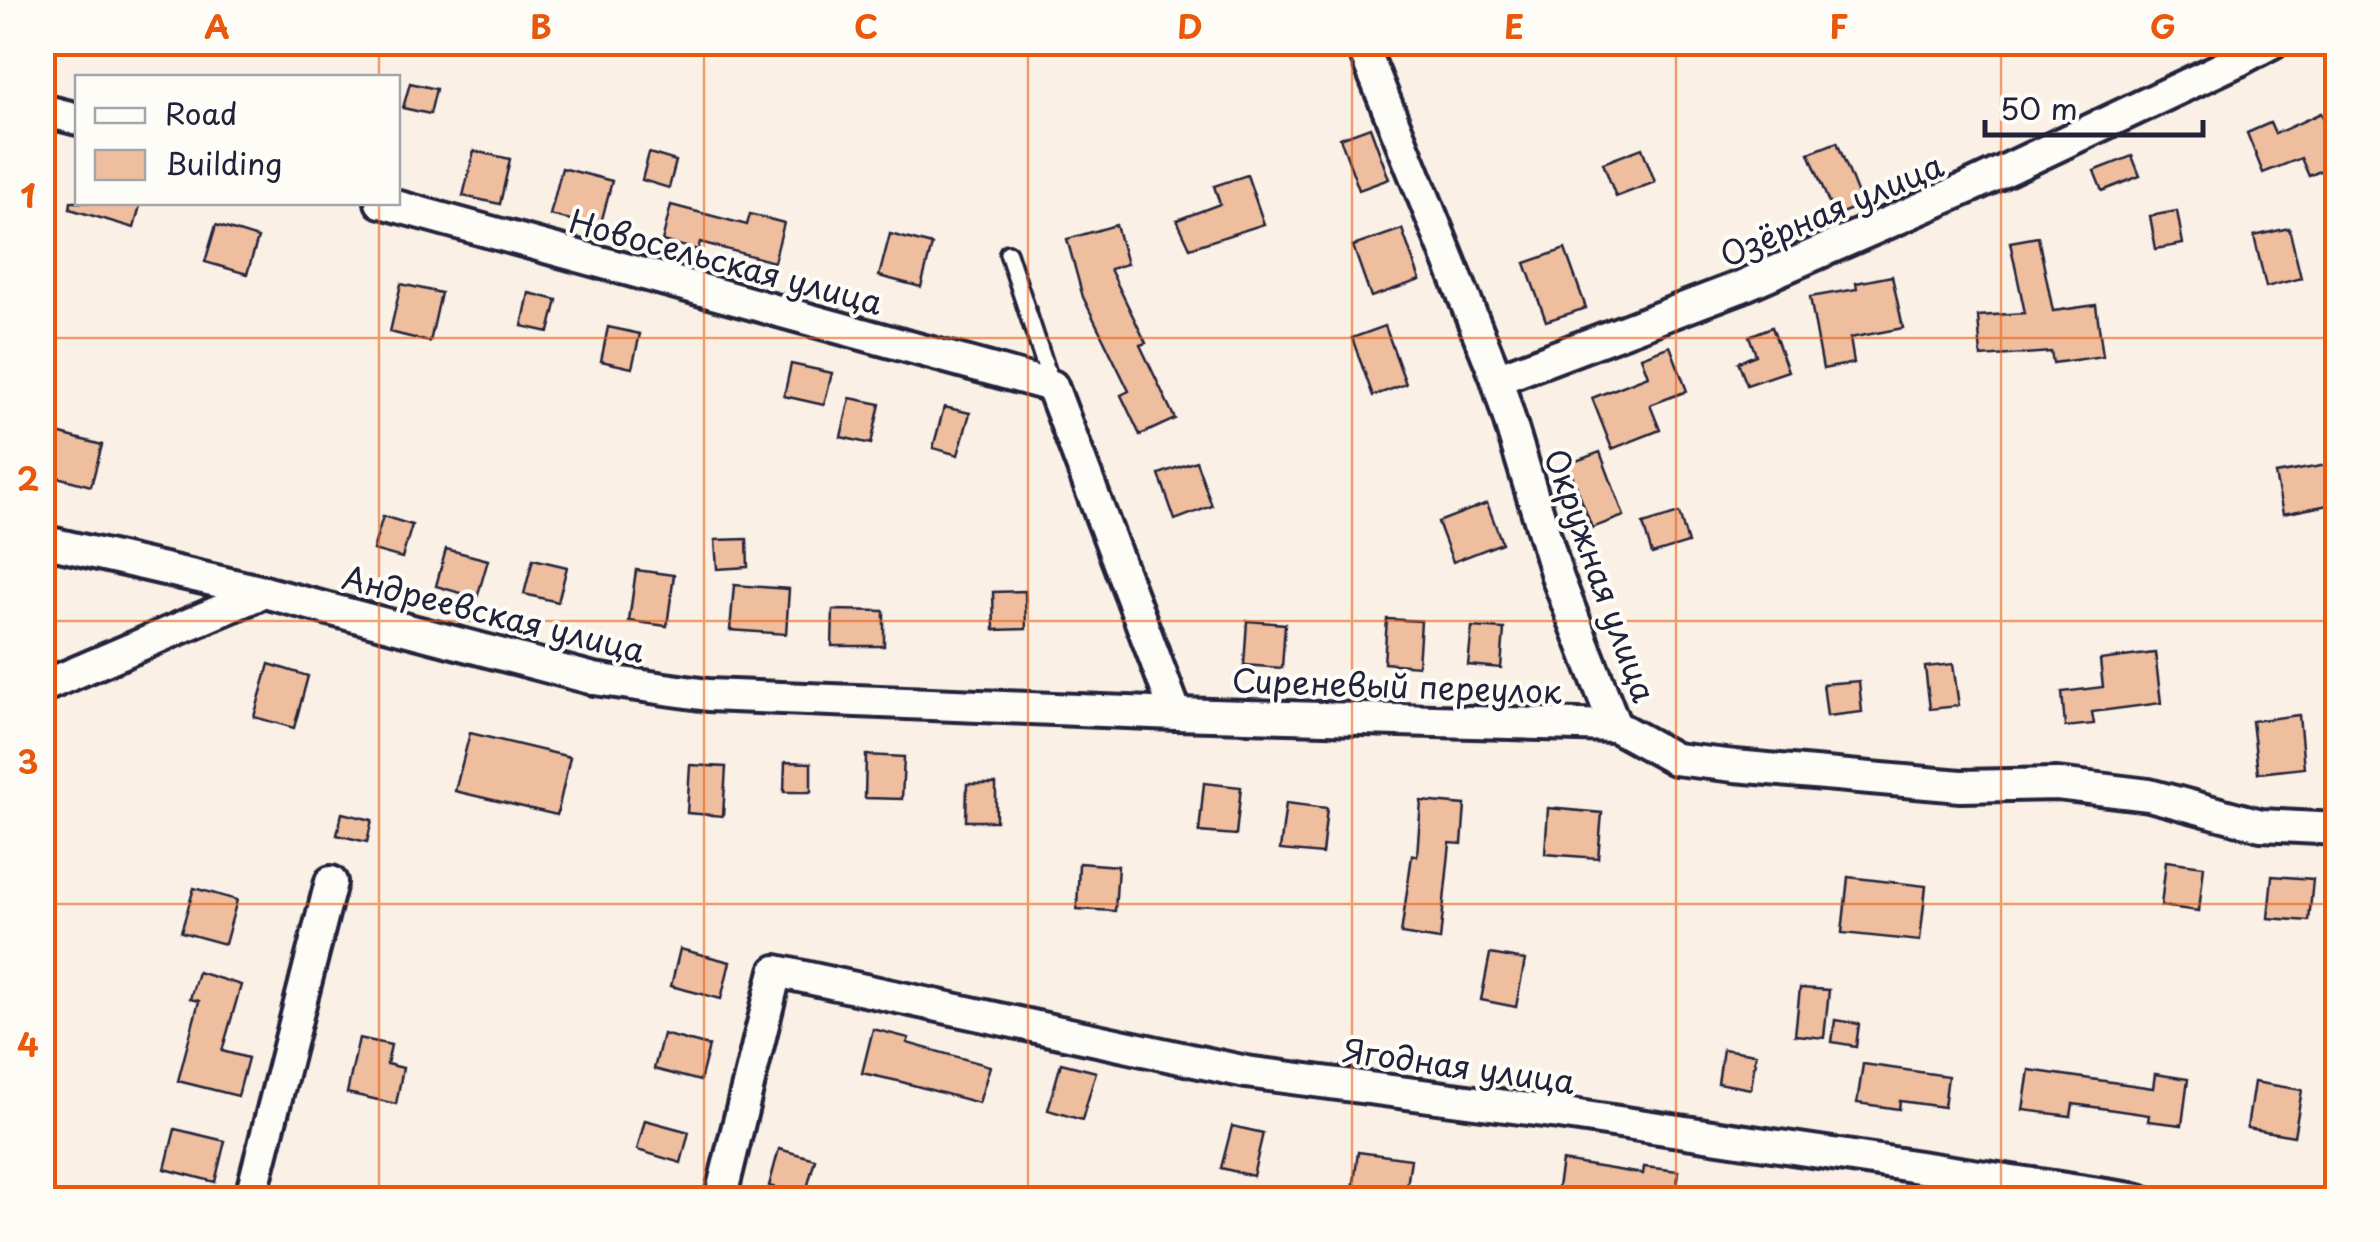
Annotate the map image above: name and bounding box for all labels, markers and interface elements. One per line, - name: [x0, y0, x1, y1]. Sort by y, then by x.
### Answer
- text: A: [204, 2, 230, 50]
- text: B: [530, 2, 552, 50]
- text: C: [854, 2, 878, 50]
- text: D: [1177, 2, 1203, 50]
- text: E: [1504, 2, 1524, 50]
- text: F: [1830, 2, 1848, 50]
- text: G: [2150, 2, 2176, 50]
- legend: [75, 75, 400, 205]
- scale bar: [1985, 75, 2202, 137]
- text: 50 m: [2000, 85, 2078, 130]
- text: Road: [165, 90, 238, 135]
- text: Building: [165, 140, 282, 185]
- street label: Озёрная улица: [1712, 140, 1950, 278]
- text: 1: [20, 171, 36, 219]
- street label: Новосельская улица: [564, 196, 888, 326]
- street label: Окружная улица: [1533, 442, 1669, 708]
- text: 2: [17, 454, 39, 502]
- street label: Андреевская улица: [338, 552, 650, 674]
- street label: Сиреневый переулок: [1231, 655, 1563, 715]
- text: 3: [18, 737, 38, 785]
- text: 4: [17, 1020, 39, 1068]
- street label: Ягодная улица: [1340, 1025, 1578, 1105]

